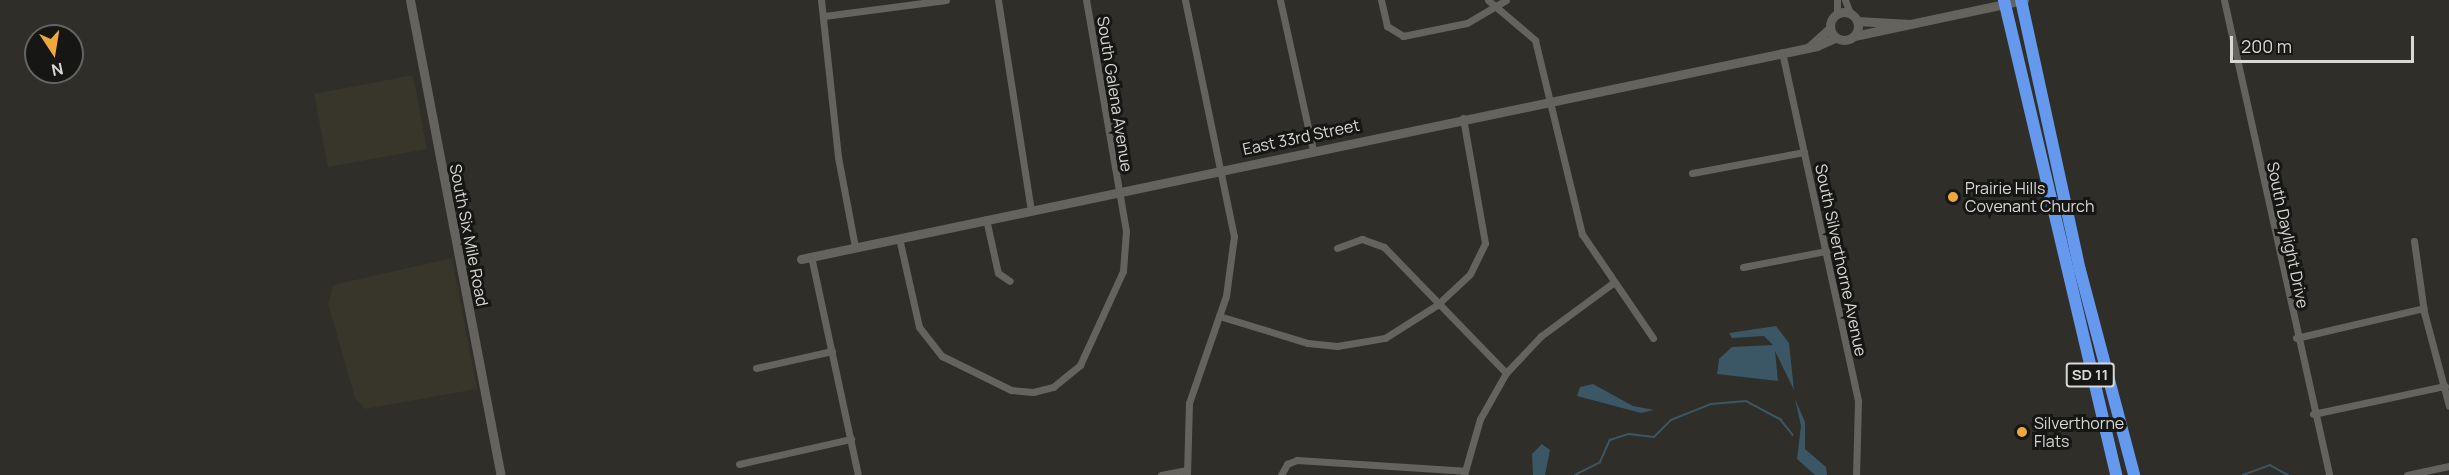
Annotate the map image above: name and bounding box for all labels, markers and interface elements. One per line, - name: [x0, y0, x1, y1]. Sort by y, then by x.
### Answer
- street label: South Galena Avenue: [1093, 15, 1137, 173]
- north arrow: [24, 24, 84, 84]
- scale bar: [2233, 24, 2418, 62]
- text: 200 m: [2241, 34, 2292, 58]
- text: N: [49, 58, 65, 82]
- street label: East 33rd Street: [1241, 115, 1361, 159]
- street label: South Daylight Drive: [2263, 160, 2313, 310]
- street label: South Six Mile Road: [446, 162, 492, 308]
- street label: South Silverthorne Avenue: [1811, 162, 1871, 358]
- place label: Prairie Hills Covenant Church: [1965, 178, 2094, 216]
- marker: Prairie Hills Covenant Church: [1946, 190, 1960, 204]
- road number: SD 11: [2064, 363, 2116, 387]
- place label: Silverthorne Flats: [2034, 413, 2124, 451]
- marker: Silverthorne Flats: [2015, 425, 2029, 439]

